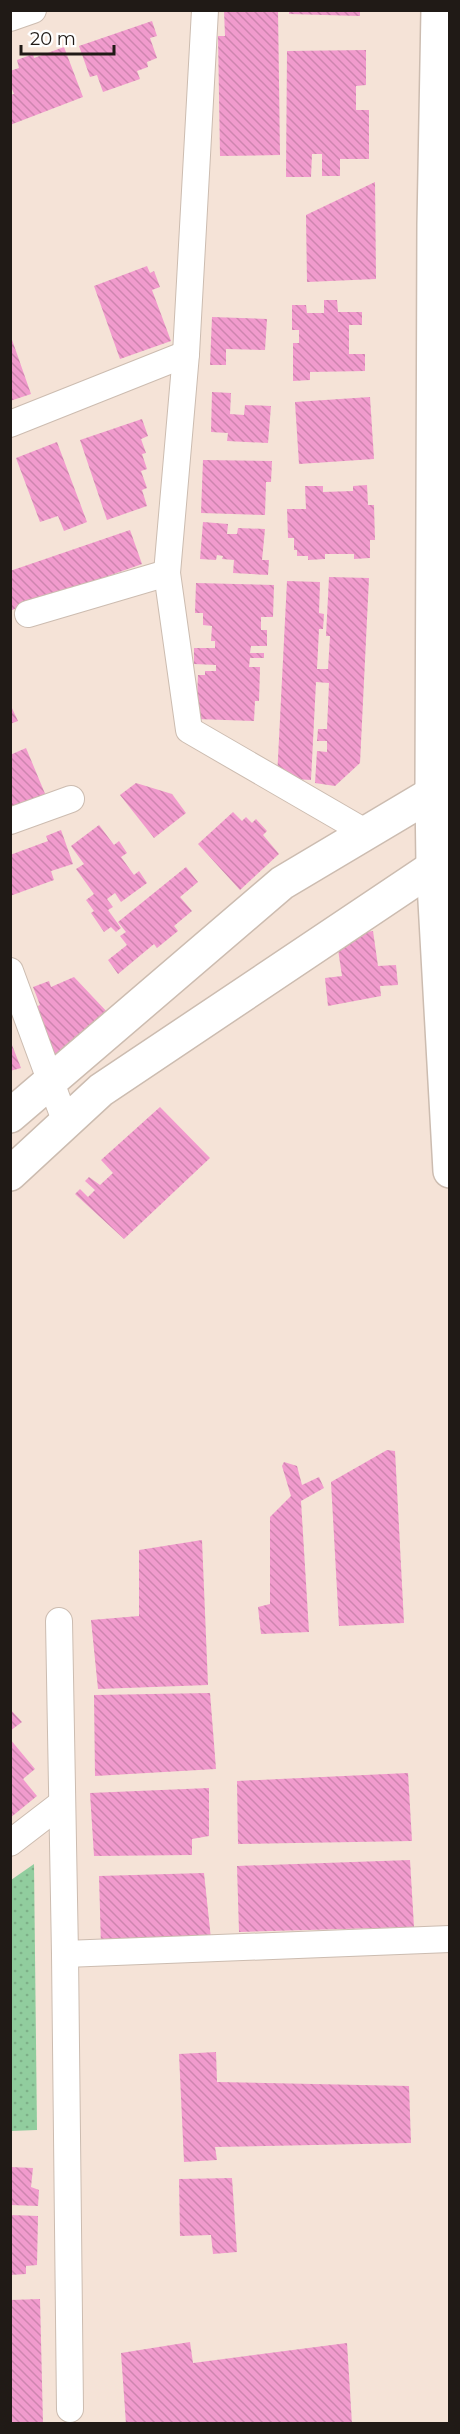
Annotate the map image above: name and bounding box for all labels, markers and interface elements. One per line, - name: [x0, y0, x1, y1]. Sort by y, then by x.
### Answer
- scale bar: [21, 18, 114, 56]
- text: 20 m: [30, 28, 76, 50]

